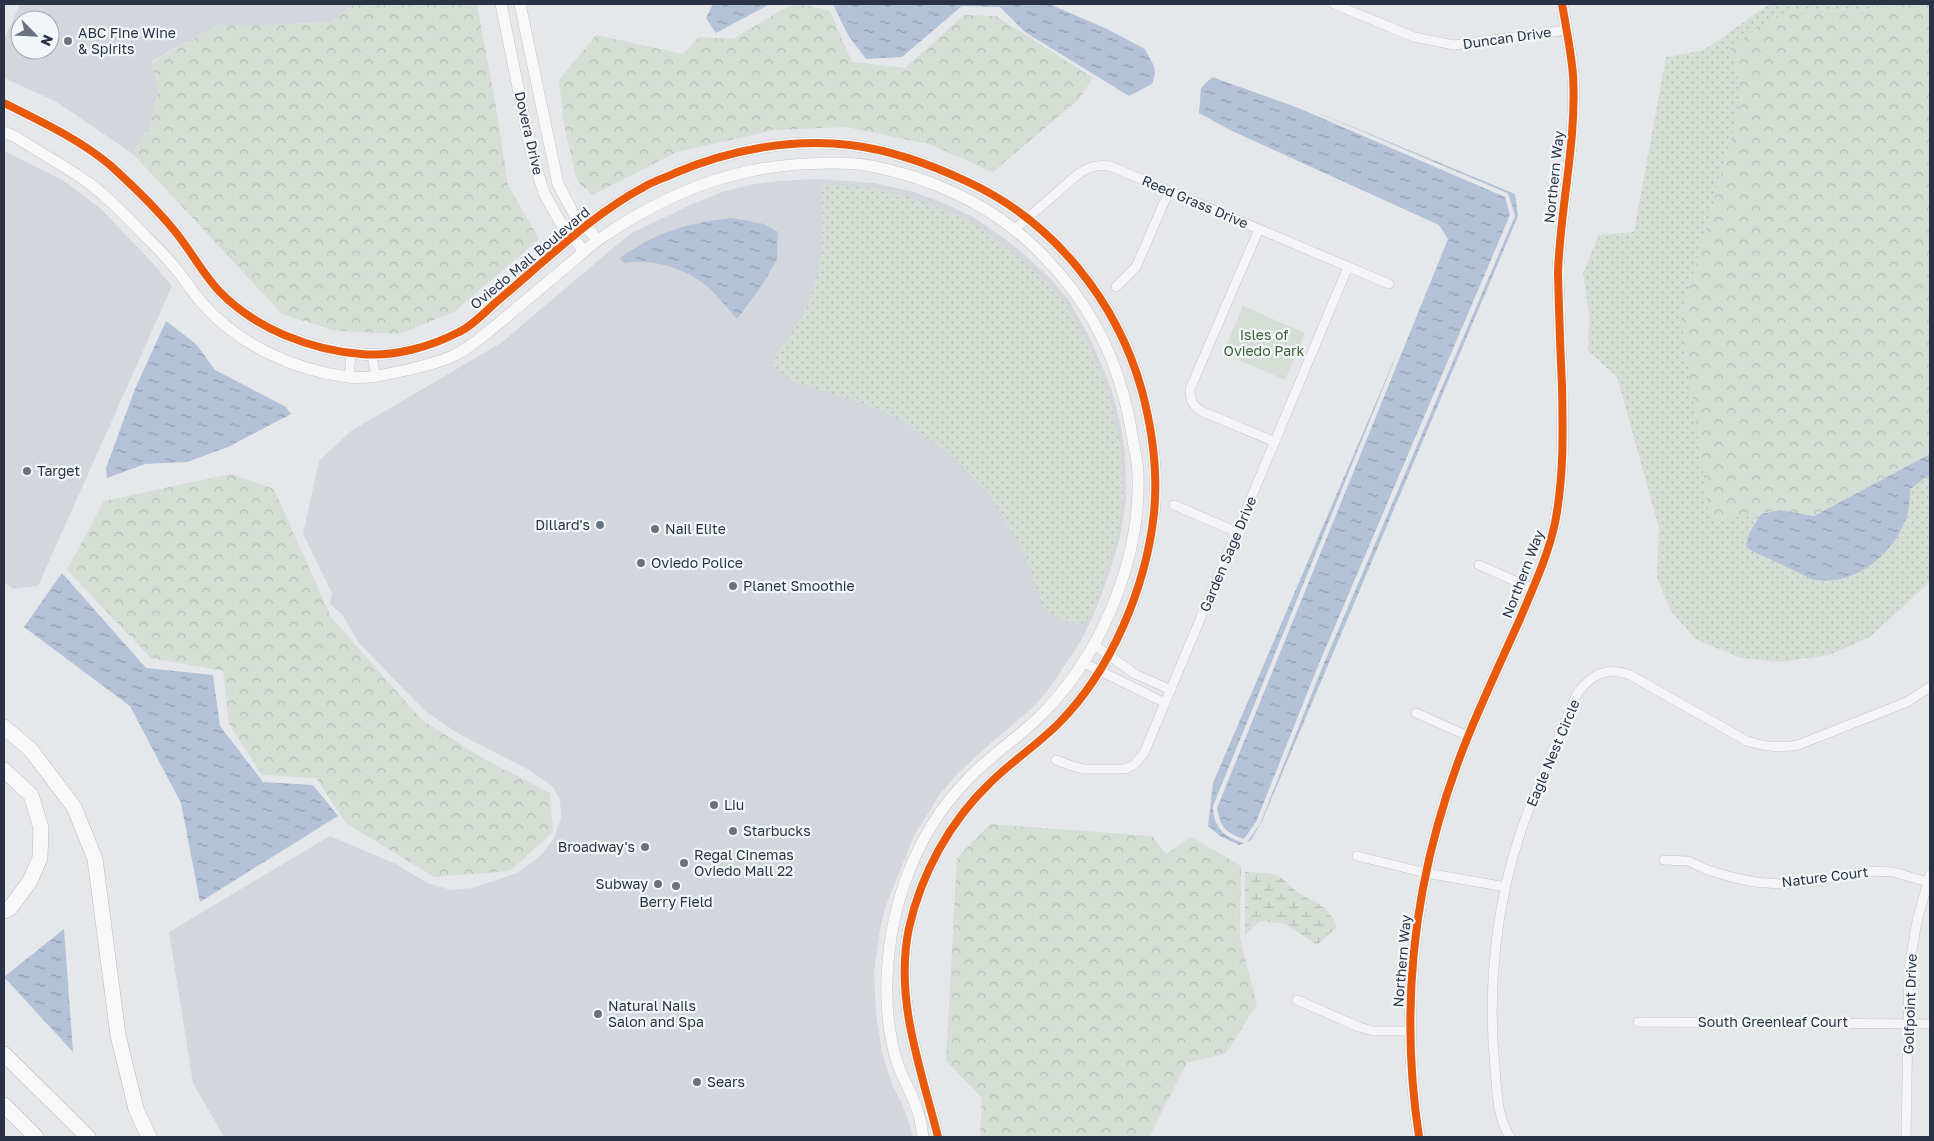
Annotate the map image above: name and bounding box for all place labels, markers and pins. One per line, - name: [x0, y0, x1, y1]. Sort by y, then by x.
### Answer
- place label: ABC Fine Wine & Spirits: [78, 24, 176, 57]
- marker: ABC Fine Wine & Spirits: [62, 35, 74, 47]
- place label: Target: [37, 462, 80, 479]
- marker: Target: [21, 465, 33, 477]
- place label: Dillard's: [535, 516, 590, 533]
- marker: Dillard's: [594, 519, 606, 531]
- place label: Nail Elite: [665, 520, 726, 537]
- marker: Nail Elite: [649, 523, 661, 535]
- place label: Oviedo Police: [651, 554, 743, 571]
- marker: Oviedo Police: [635, 557, 647, 569]
- place label: Planet Smoothie: [743, 577, 855, 594]
- marker: Planet Smoothie: [727, 580, 739, 592]
- place label: Liu: [724, 796, 744, 813]
- marker: Liu: [708, 799, 720, 811]
- place label: Starbucks: [743, 822, 811, 839]
- marker: Starbucks: [727, 825, 739, 837]
- place label: Broadway's: [558, 838, 635, 855]
- marker: Broadway's: [639, 841, 651, 853]
- place label: Regal Cinemas Oviedo Mall 22: [694, 846, 794, 879]
- marker: Regal Cinemas Oviedo Mall 22: [678, 857, 690, 869]
- place label: Subway: [596, 875, 648, 892]
- marker: Subway: [652, 878, 664, 890]
- marker: Berry Field: [670, 880, 682, 892]
- place label: Berry Field: [639, 893, 713, 910]
- place label: Natural Nails Salon and Spa: [608, 997, 704, 1030]
- marker: Natural Nails Salon and Spa: [592, 1008, 604, 1020]
- place label: Sears: [707, 1073, 745, 1090]
- marker: Sears: [691, 1076, 703, 1088]

